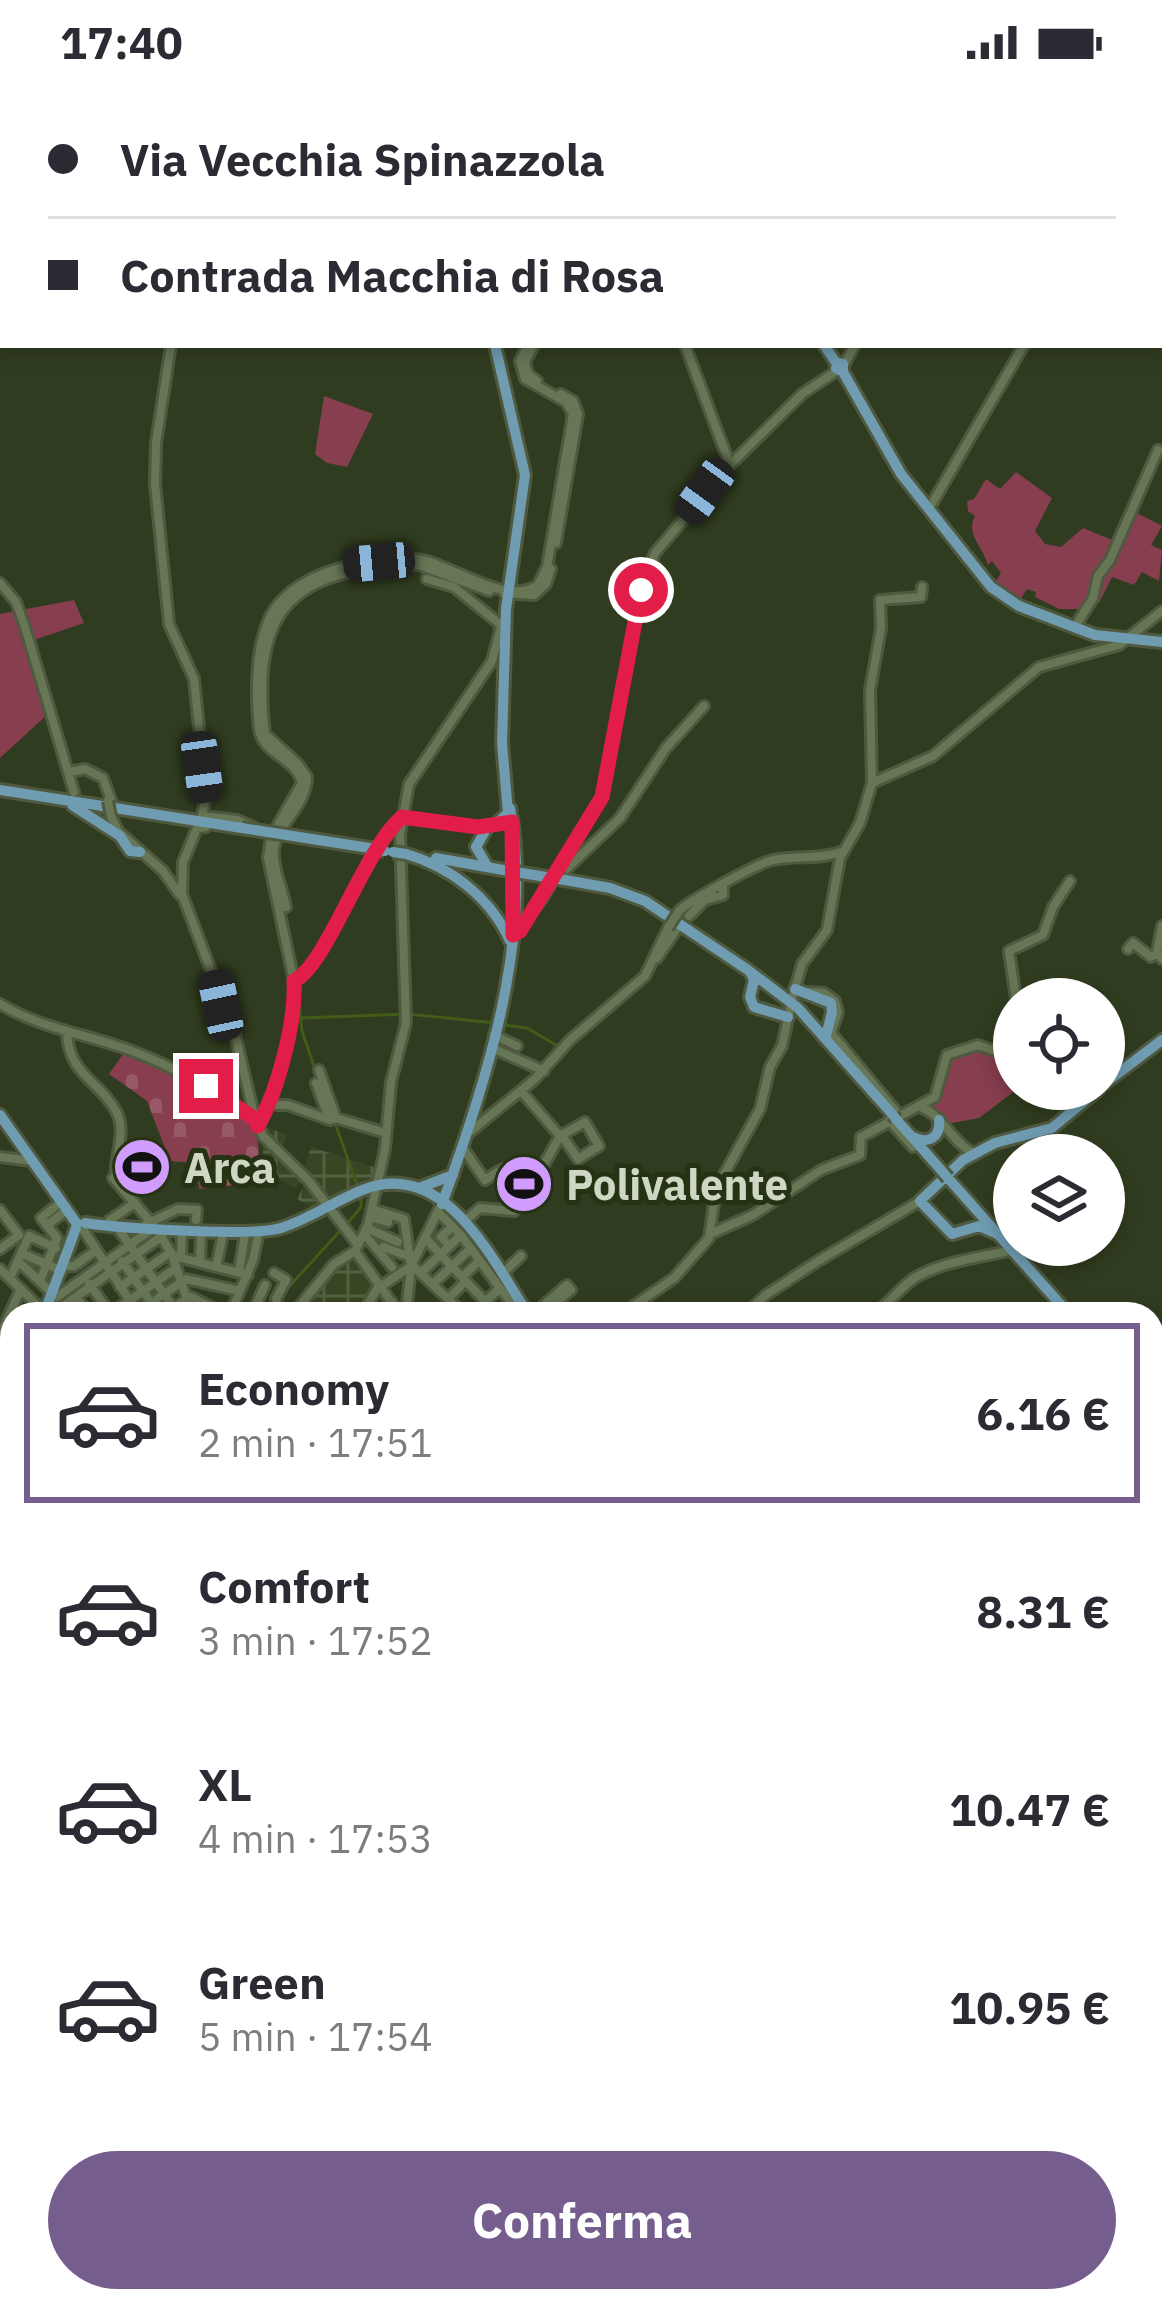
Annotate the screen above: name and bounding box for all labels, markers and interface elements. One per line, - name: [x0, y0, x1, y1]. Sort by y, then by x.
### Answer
- text: 17:40: [60, 13, 183, 71]
- text: Via Vecchia Spinazzola: [120, 130, 605, 188]
- text: Contrada Macchia di Rosa: [120, 246, 664, 304]
- car: [669, 451, 741, 531]
- car: [342, 541, 416, 583]
- route start: [614, 563, 668, 617]
- car: [179, 729, 225, 805]
- car: [196, 966, 246, 1044]
- map controls: [993, 978, 1125, 1266]
- button: locate: [993, 978, 1125, 1110]
- route end: [179, 1059, 233, 1113]
- button: layers: [993, 1134, 1125, 1266]
- sports icon: Arca: [111, 1136, 173, 1198]
- place label: Arca: [184, 1140, 275, 1195]
- sports icon: Polivalente: [493, 1153, 555, 1215]
- place label: Polivalente: [566, 1157, 788, 1212]
- icon: car: [54, 1359, 162, 1467]
- text: Economy: [198, 1359, 389, 1417]
- text: 6.16 €: [976, 1384, 1110, 1442]
- text: 2 min · 17:51: [198, 1417, 433, 1468]
- icon: car: [54, 1557, 162, 1665]
- text: Comfort: [198, 1557, 370, 1615]
- text: 8.31 €: [976, 1582, 1110, 1640]
- text: 3 min · 17:52: [198, 1615, 433, 1666]
- icon: car: [54, 1755, 162, 1863]
- text: XL: [198, 1755, 252, 1813]
- text: 10.47 €: [949, 1780, 1110, 1838]
- text: 4 min · 17:53: [198, 1813, 433, 1864]
- icon: car: [54, 1953, 162, 2061]
- text: Green: [198, 1953, 326, 2011]
- text: 10.95 €: [949, 1978, 1110, 2036]
- text: 5 min · 17:54: [198, 2011, 433, 2062]
- button: Conferma: [48, 2151, 1116, 2289]

